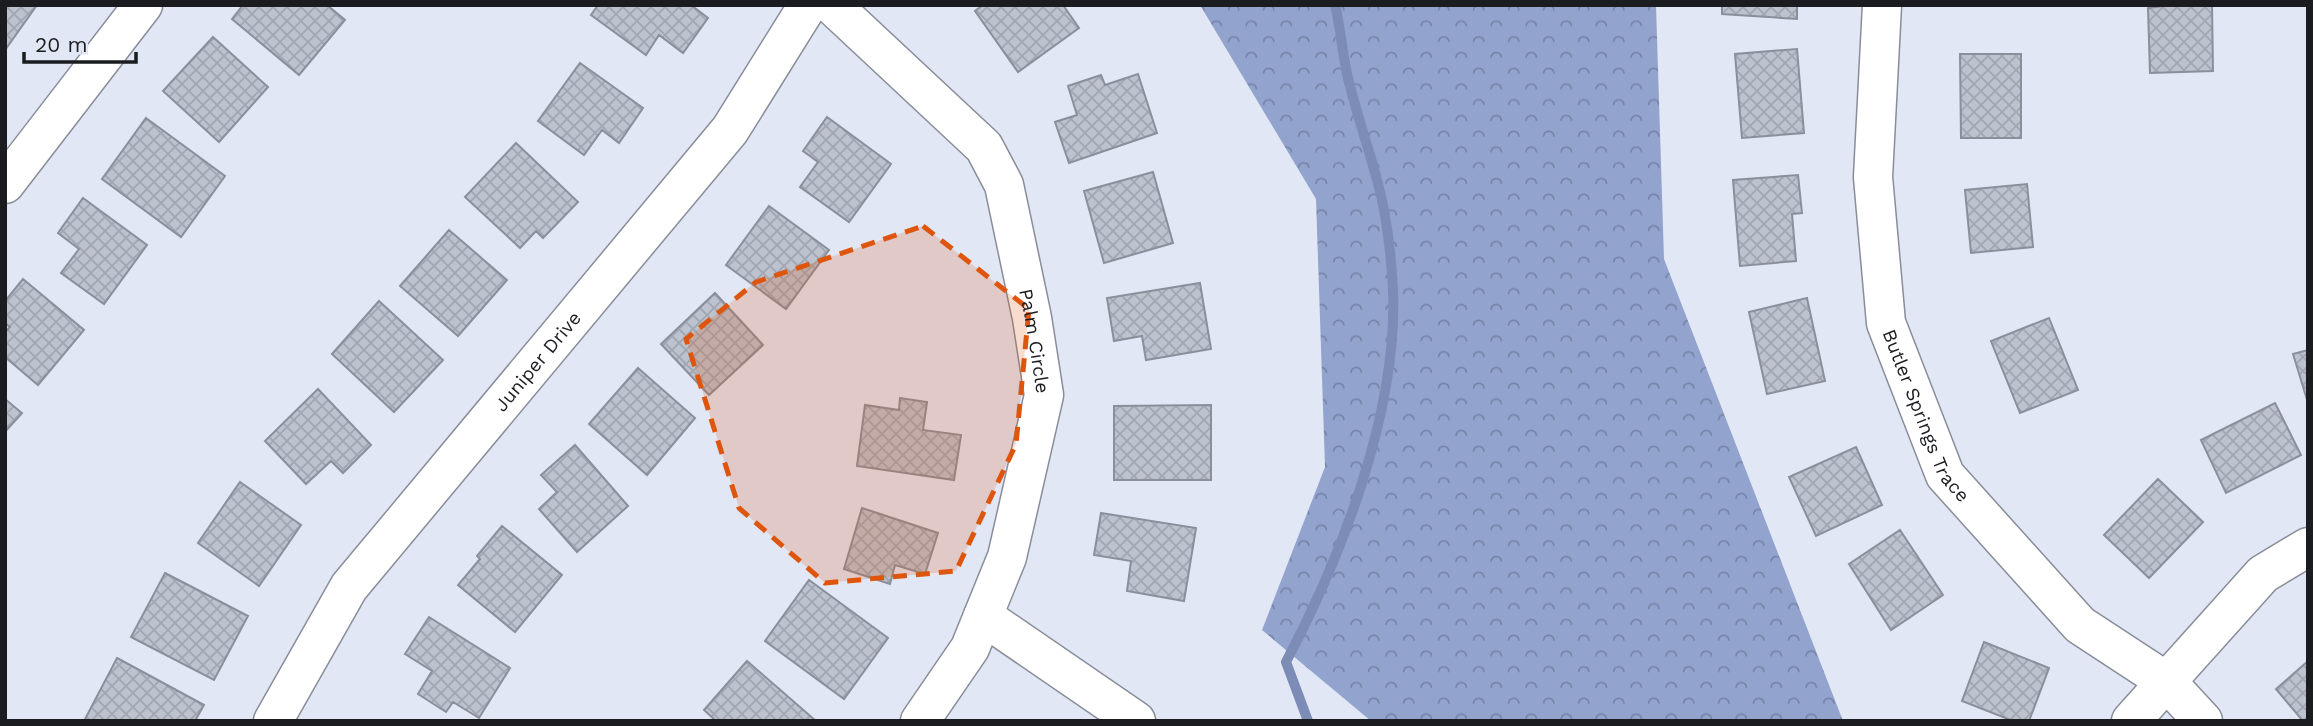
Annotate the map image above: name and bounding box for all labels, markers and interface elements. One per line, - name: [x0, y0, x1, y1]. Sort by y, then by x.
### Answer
- scale bar: [24, 21, 136, 65]
- text: 20 m: [35, 32, 87, 57]
- street label: Palm Circle: [1015, 287, 1055, 395]
- street label: Juniper Drive: [489, 307, 585, 416]
- street label: Butler Springs Trace: [1878, 326, 1975, 506]

